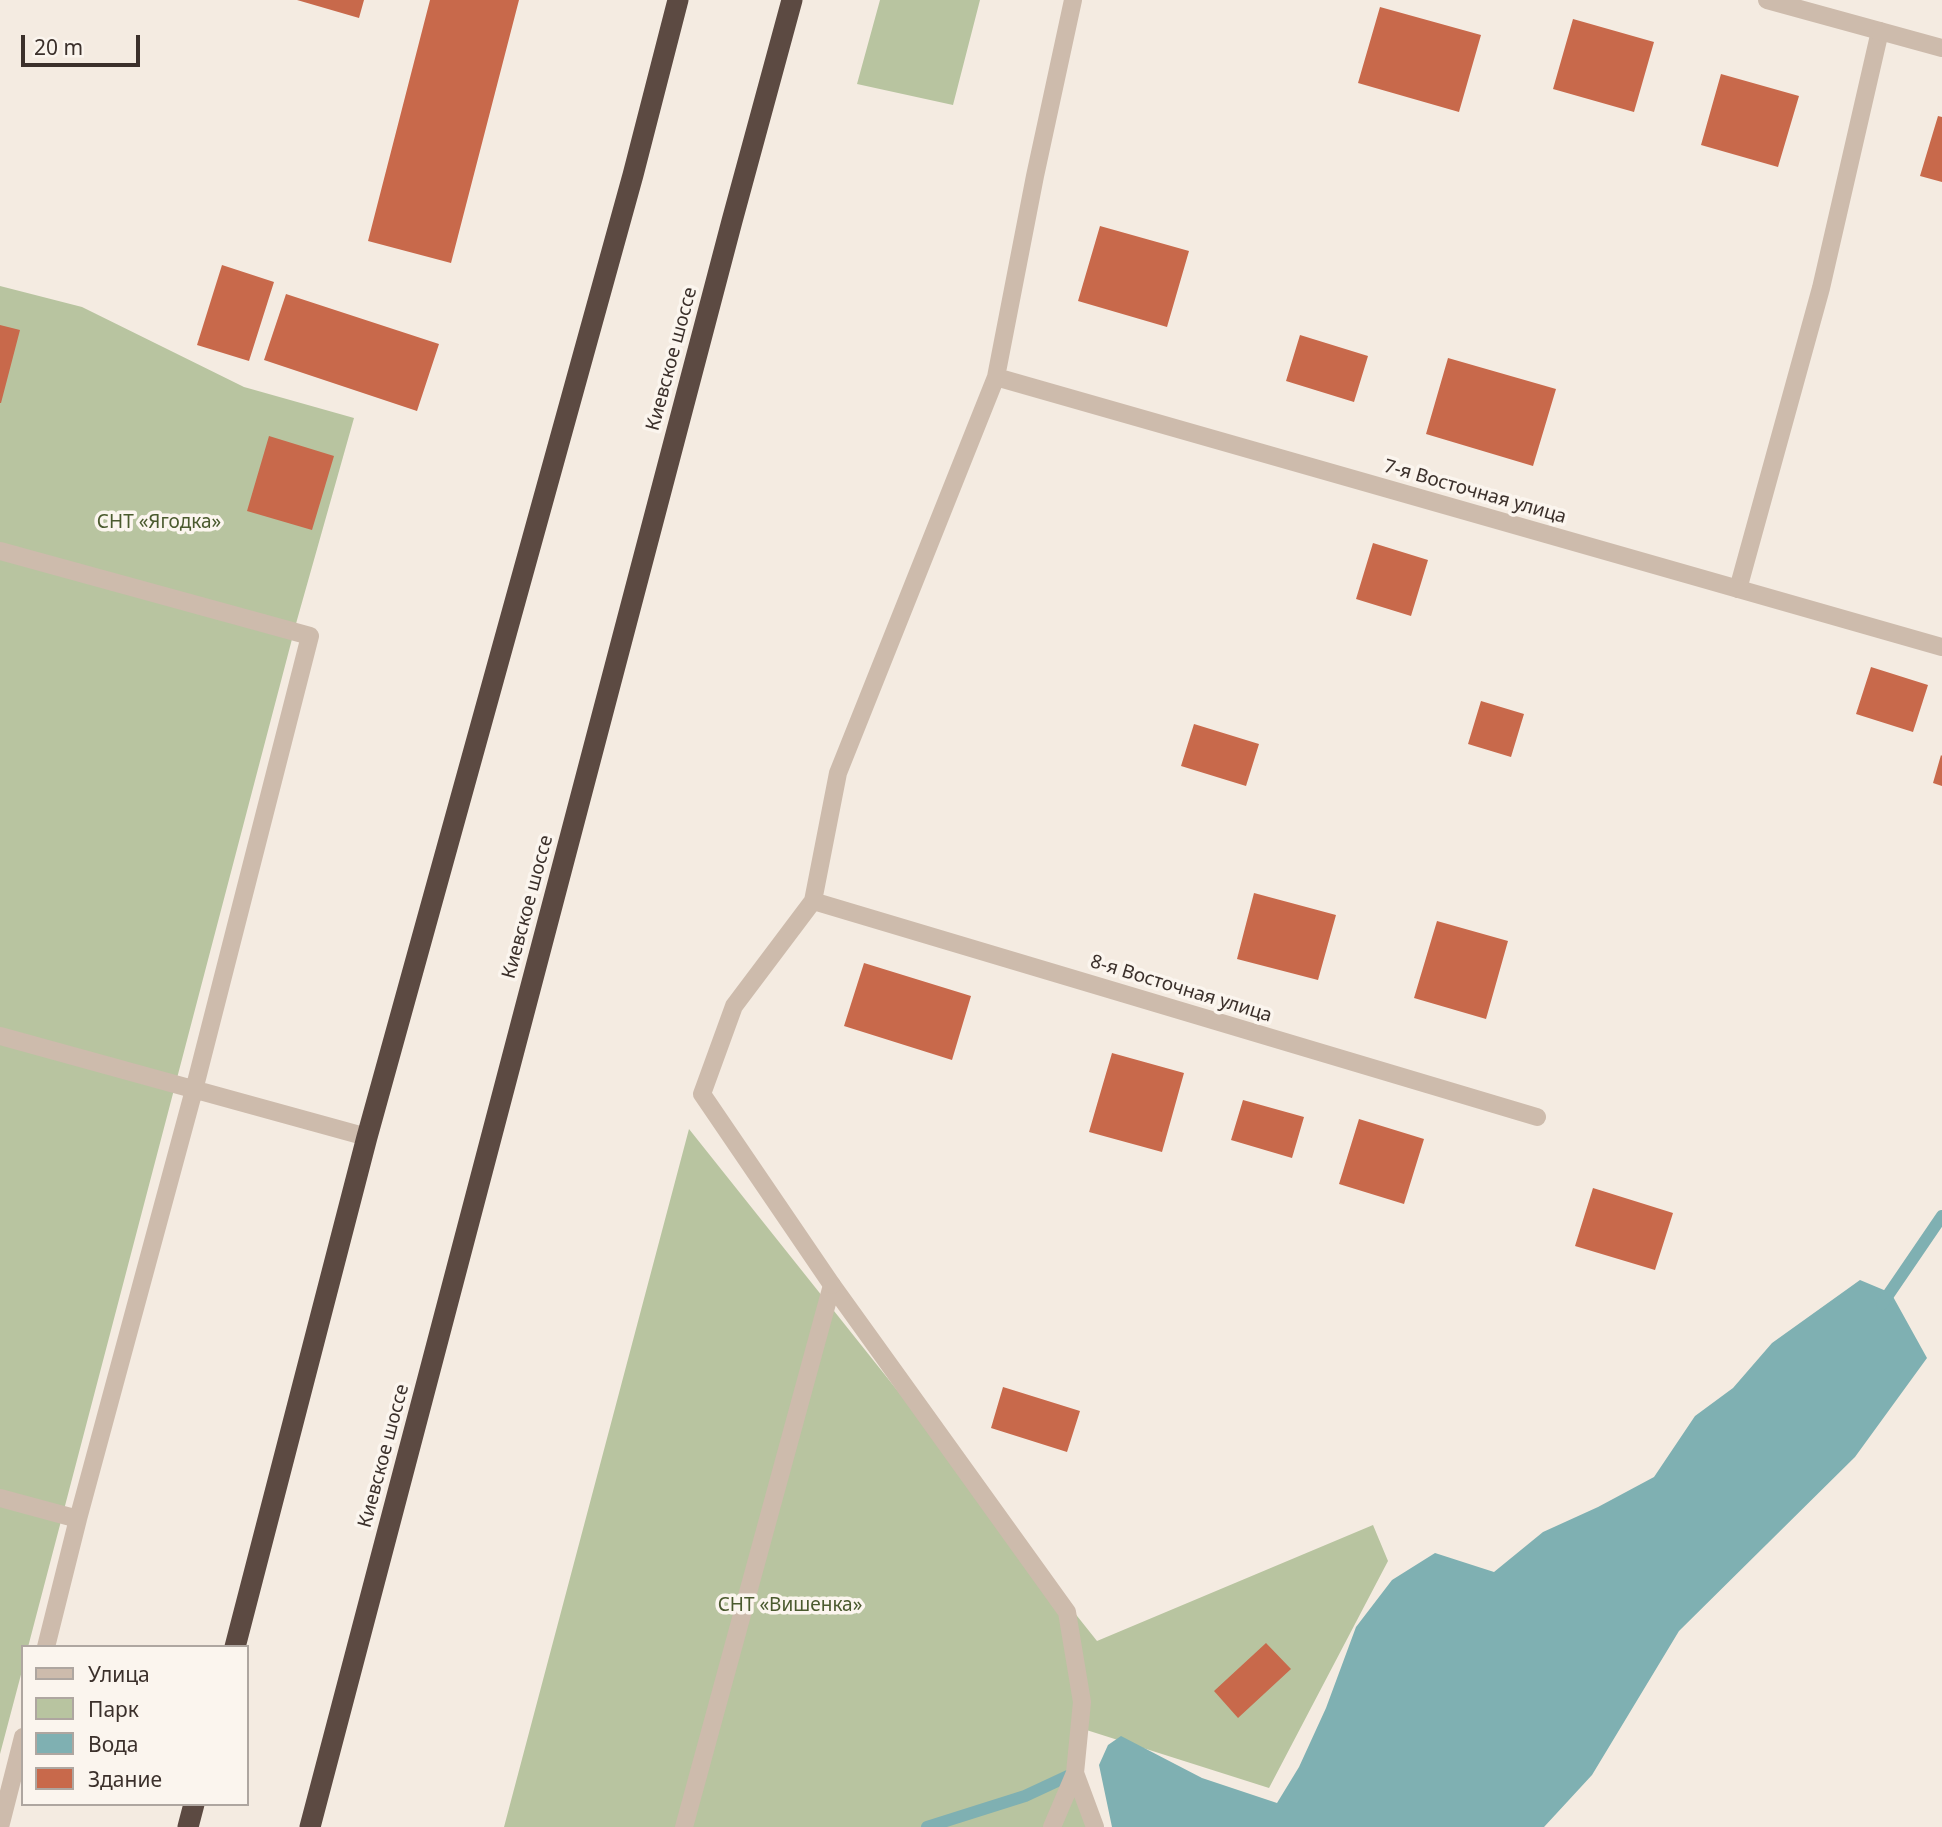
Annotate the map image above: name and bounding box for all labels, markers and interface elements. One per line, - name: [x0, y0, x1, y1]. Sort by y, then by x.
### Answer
- scale bar: [24, 21, 144, 65]
- text: 20 m: [34, 33, 83, 61]
- street label: Киевское шоссе: [642, 285, 702, 433]
- street label: 7-я Восточная улица: [1381, 455, 1569, 529]
- park label: СНТ «Ягодка»: [97, 512, 221, 534]
- street label: Киевское шоссе: [498, 833, 558, 981]
- street label: 8-я Восточная улица: [1087, 950, 1275, 1028]
- street label: Киевское шоссе: [354, 1382, 414, 1530]
- park label: СНТ «Вишенка»: [718, 1595, 862, 1617]
- legend: [21, 1645, 248, 1806]
- text: Улица: [88, 1660, 150, 1688]
- text: Парк: [88, 1695, 139, 1723]
- text: Вода: [88, 1730, 138, 1758]
- text: Здание: [88, 1765, 162, 1793]

